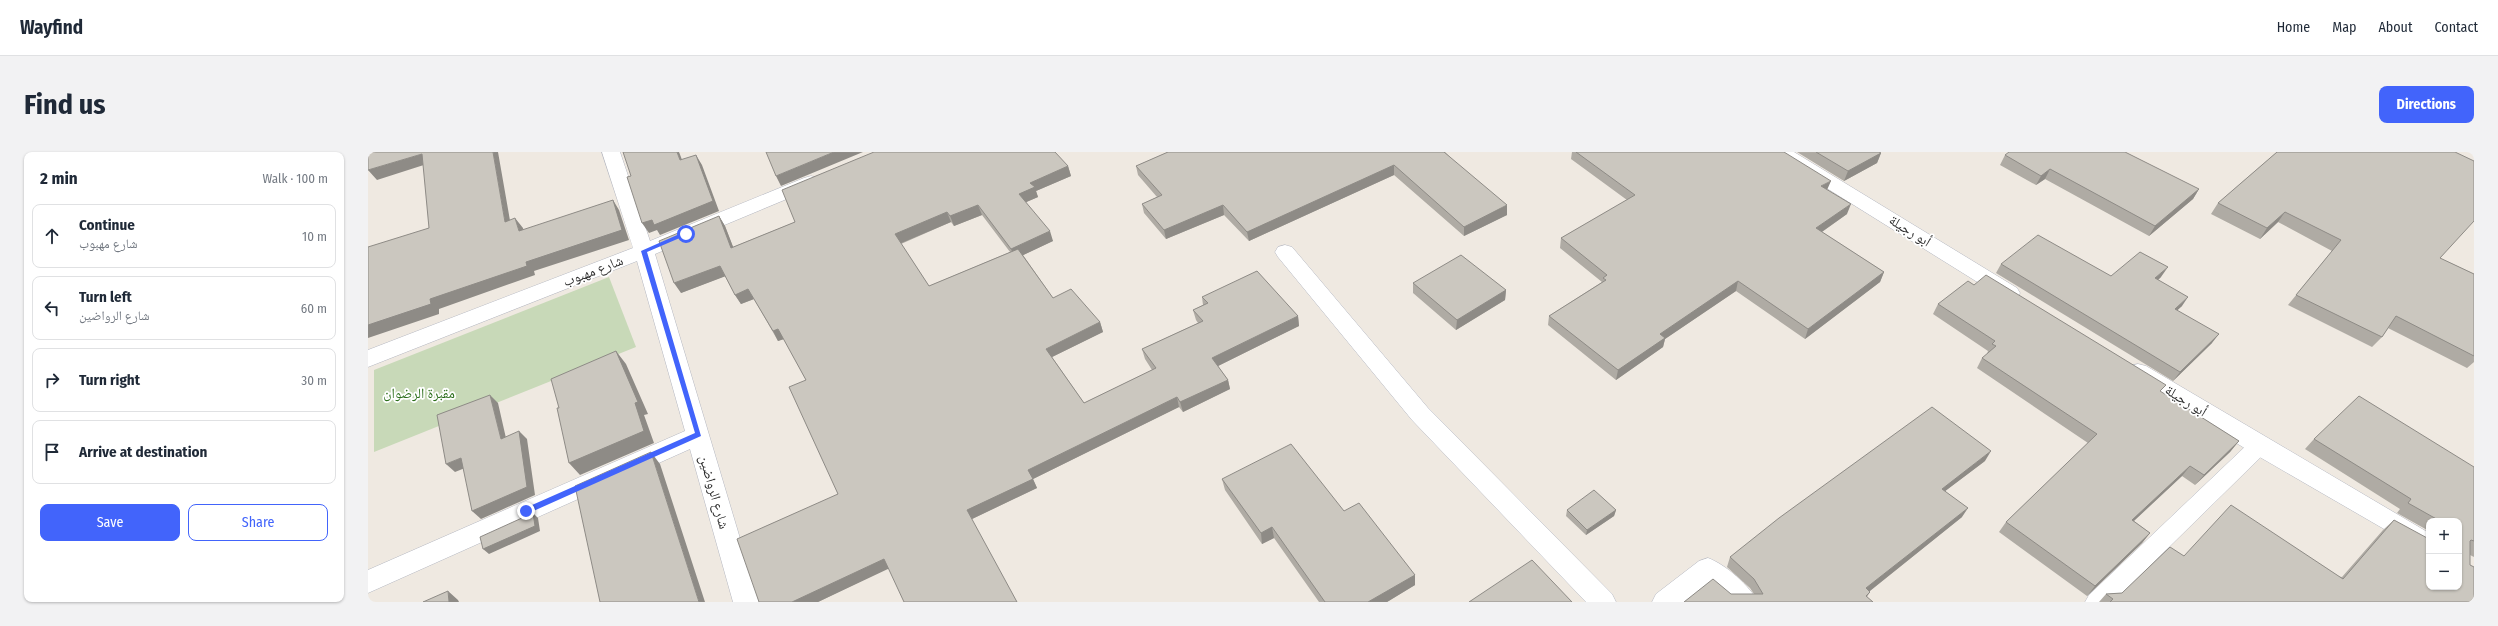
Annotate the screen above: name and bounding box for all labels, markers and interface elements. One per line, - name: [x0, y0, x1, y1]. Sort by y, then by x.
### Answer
- text: Wayfind: [20, 16, 83, 39]
- text: Home: [2277, 19, 2310, 36]
- text: Map: [2332, 19, 2356, 36]
- text: About: [2378, 19, 2413, 36]
- text: Contact: [2435, 19, 2478, 36]
- button: Directions: [2379, 86, 2474, 123]
- text: Find us: [24, 88, 106, 121]
- text: 2 min: [40, 168, 78, 189]
- text: Walk · 100 m: [262, 171, 328, 186]
- street label: أبو رجيلة: [1886, 212, 1934, 250]
- text: Continue: [79, 216, 135, 234]
- icon: ahead: [41, 225, 63, 247]
- route start: [677, 225, 695, 243]
- text: 10 m: [302, 229, 327, 244]
- text: شارع مهبوب: [79, 236, 138, 251]
- street label: شارع مهبوب: [561, 252, 626, 291]
- text: Turn left: [79, 288, 132, 306]
- icon: left: [41, 297, 63, 319]
- text: 60 m: [301, 301, 327, 316]
- text: شارع الرواضين: [79, 308, 150, 323]
- icon: right: [41, 369, 63, 391]
- text: Turn right: [79, 371, 140, 389]
- text: 30 m: [301, 373, 327, 388]
- street label: أبو رجيلة: [2162, 382, 2210, 420]
- park label: مقبرة الرضوان: [383, 385, 455, 402]
- icon: arrive: [41, 441, 63, 463]
- text: Arrive at destination: [79, 443, 207, 461]
- street label: شارع الرواضين: [694, 453, 733, 531]
- route end: [517, 502, 535, 520]
- button: Save: [40, 504, 180, 541]
- button: Share: [188, 504, 328, 541]
- map controls: [2426, 518, 2462, 590]
- button: +: [2426, 518, 2462, 554]
- button: −: [2426, 554, 2462, 590]

